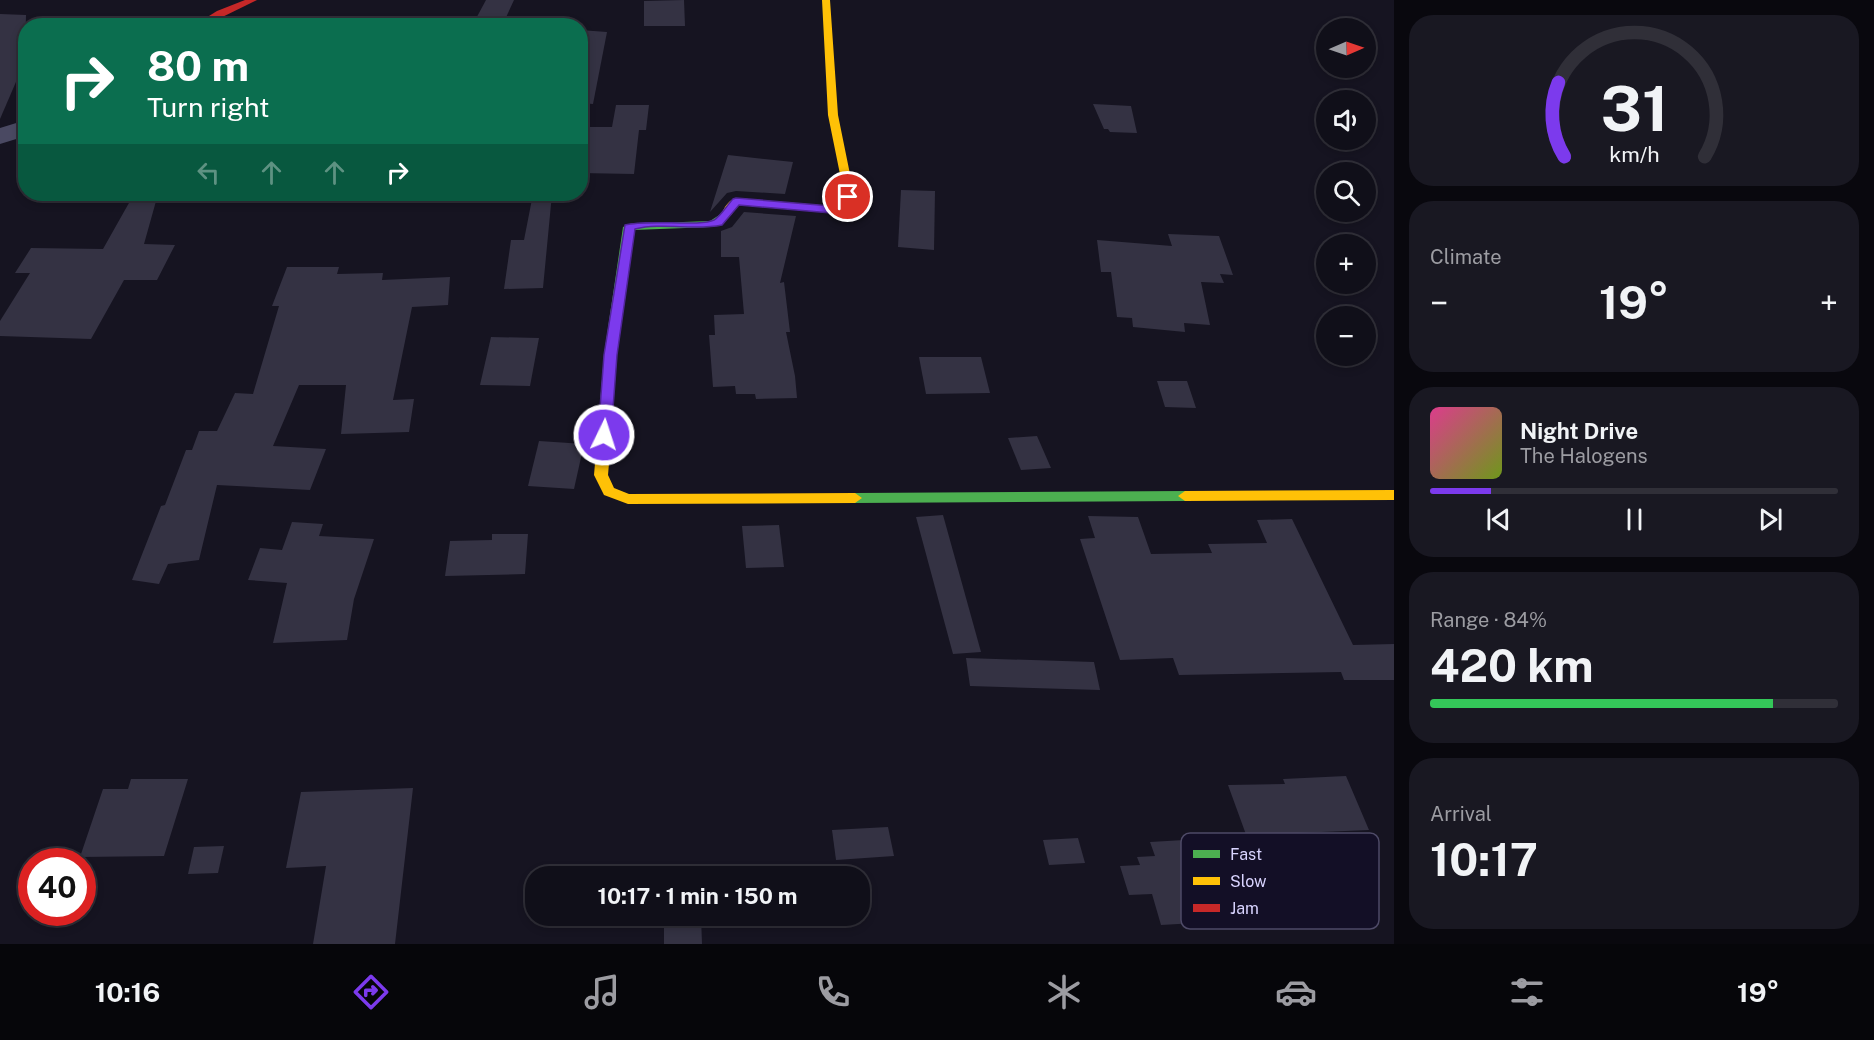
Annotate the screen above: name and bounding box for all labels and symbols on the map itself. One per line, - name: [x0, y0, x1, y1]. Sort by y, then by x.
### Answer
- north arrow: [1316, 18, 1376, 78]
- pin: [822, 171, 873, 222]
- position arrow: [572, 403, 636, 467]
- legend: [1181, 833, 1379, 929]
- text: Fast: [1230, 845, 1262, 864]
- speed limit sign: 40: [18, 848, 96, 926]
- text: Slow: [1230, 872, 1267, 891]
- text: Jam: [1230, 899, 1259, 918]

